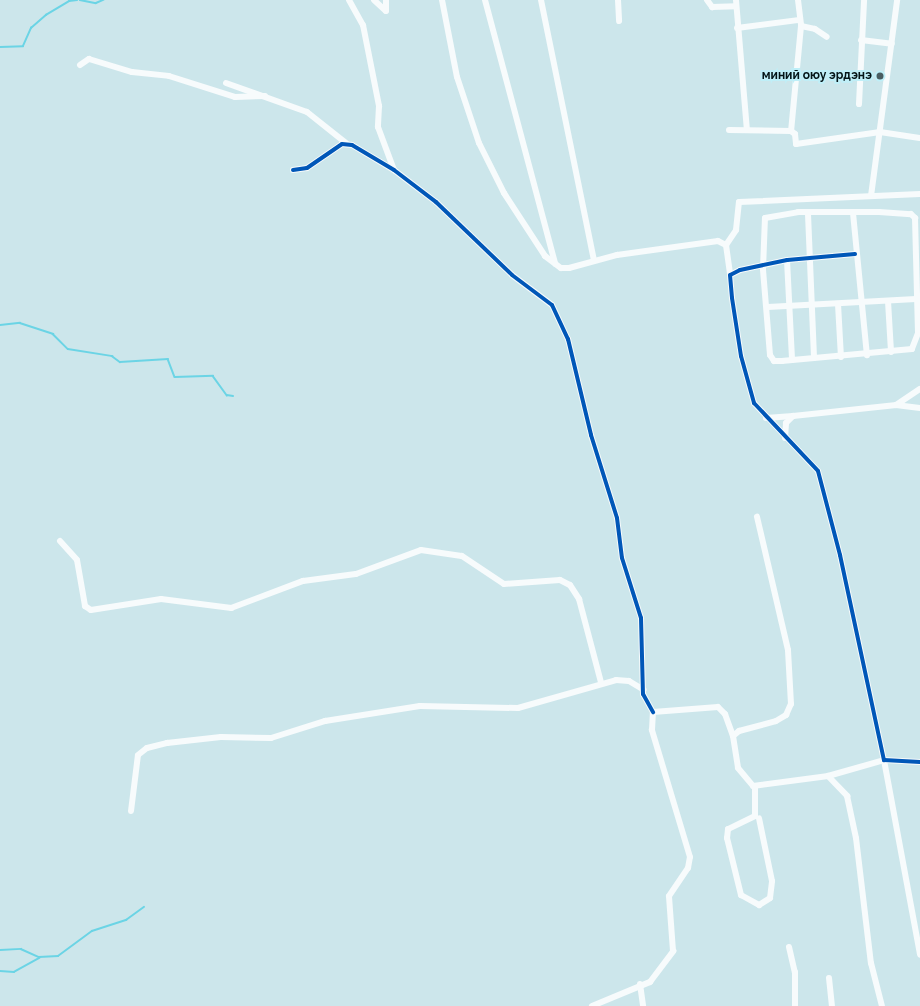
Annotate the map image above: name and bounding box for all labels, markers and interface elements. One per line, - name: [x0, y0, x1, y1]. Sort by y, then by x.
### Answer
- place label: миний оюу эрдэнэ: [761, 69, 872, 83]
- marker: миний оюу эрдэнэ: [875, 71, 885, 81]

